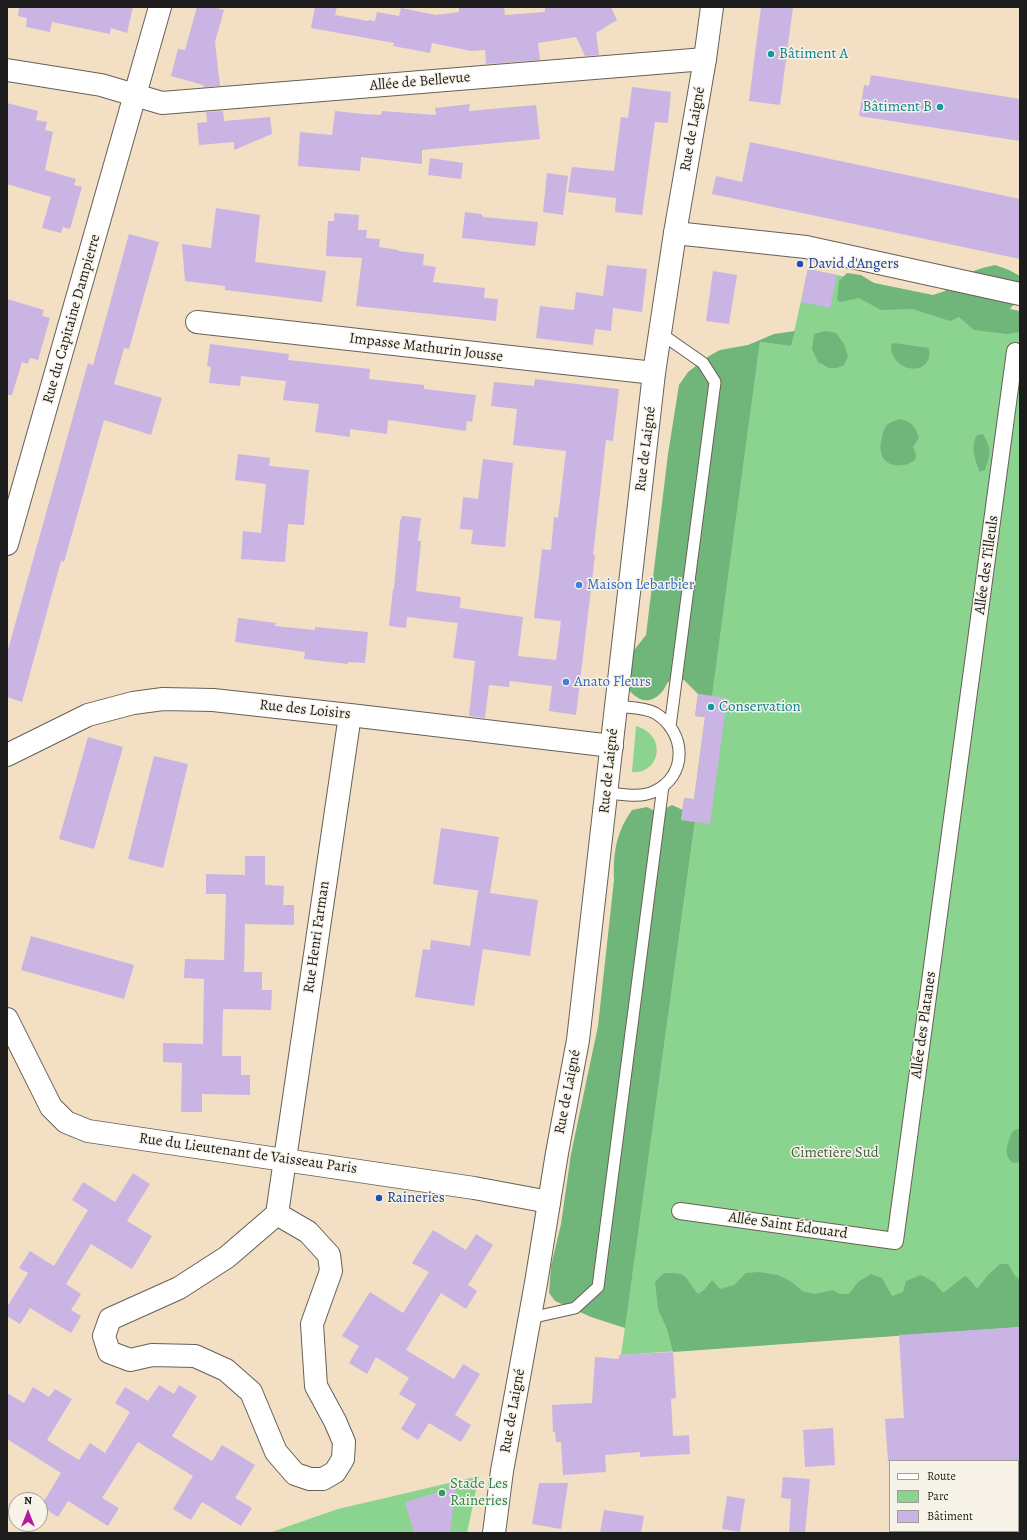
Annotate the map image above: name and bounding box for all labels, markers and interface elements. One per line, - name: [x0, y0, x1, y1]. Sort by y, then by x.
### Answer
- place label: Bâtiment A: [779, 45, 848, 63]
- marker: Bâtiment A: [766, 49, 776, 59]
- street label: Allée de Bellevue: [369, 69, 471, 95]
- street label: Rue de Laigné: [677, 85, 709, 173]
- place label: Bâtiment B: [863, 98, 932, 116]
- marker: Bâtiment B: [935, 102, 945, 112]
- street label: Rue du Capitaine Dampierre: [39, 232, 105, 406]
- place label: David d'Angers: [808, 255, 899, 273]
- marker: David d'Angers: [795, 259, 805, 269]
- street label: Impasse Mathurin Jousse: [348, 330, 504, 366]
- street label: Rue de Laigné: [632, 405, 660, 493]
- street label: Allée des Tilleuls: [971, 514, 1003, 616]
- place label: Maison Lebarbier: [587, 576, 694, 594]
- marker: Maison Lebarbier: [574, 580, 584, 590]
- place label: Anato Fleurs: [574, 673, 651, 691]
- marker: Anato Fleurs: [561, 677, 571, 687]
- street label: Rue des Loisirs: [258, 696, 352, 724]
- place label: Conservation: [719, 698, 801, 716]
- marker: Conservation: [706, 702, 716, 712]
- street label: Rue de Laigné: [596, 728, 622, 814]
- street label: Rue Henri Farman: [300, 880, 334, 994]
- street label: Allée des Platanes: [908, 970, 940, 1080]
- street label: Rue de Laigné: [551, 1048, 585, 1136]
- street label: Rue du Lieutenant de Vaisseau Paris: [138, 1130, 358, 1178]
- park label: Cimetière Sud: [791, 1144, 879, 1162]
- place label: Raineries: [387, 1189, 445, 1207]
- marker: Raineries: [374, 1193, 384, 1203]
- street label: Allée Saint Édouard: [727, 1209, 849, 1243]
- street label: Rue de Laigné: [497, 1367, 529, 1455]
- legend: [889, 1460, 1019, 1532]
- text: Route: [927, 1468, 956, 1484]
- place label: Stade Les Raineries: [450, 1475, 508, 1510]
- marker: Stade Les Raineries: [437, 1488, 447, 1498]
- text: Parc: [927, 1488, 949, 1504]
- north arrow: [8, 1492, 48, 1532]
- text: N: [24, 1493, 32, 1508]
- text: Bâtiment: [927, 1508, 973, 1524]

